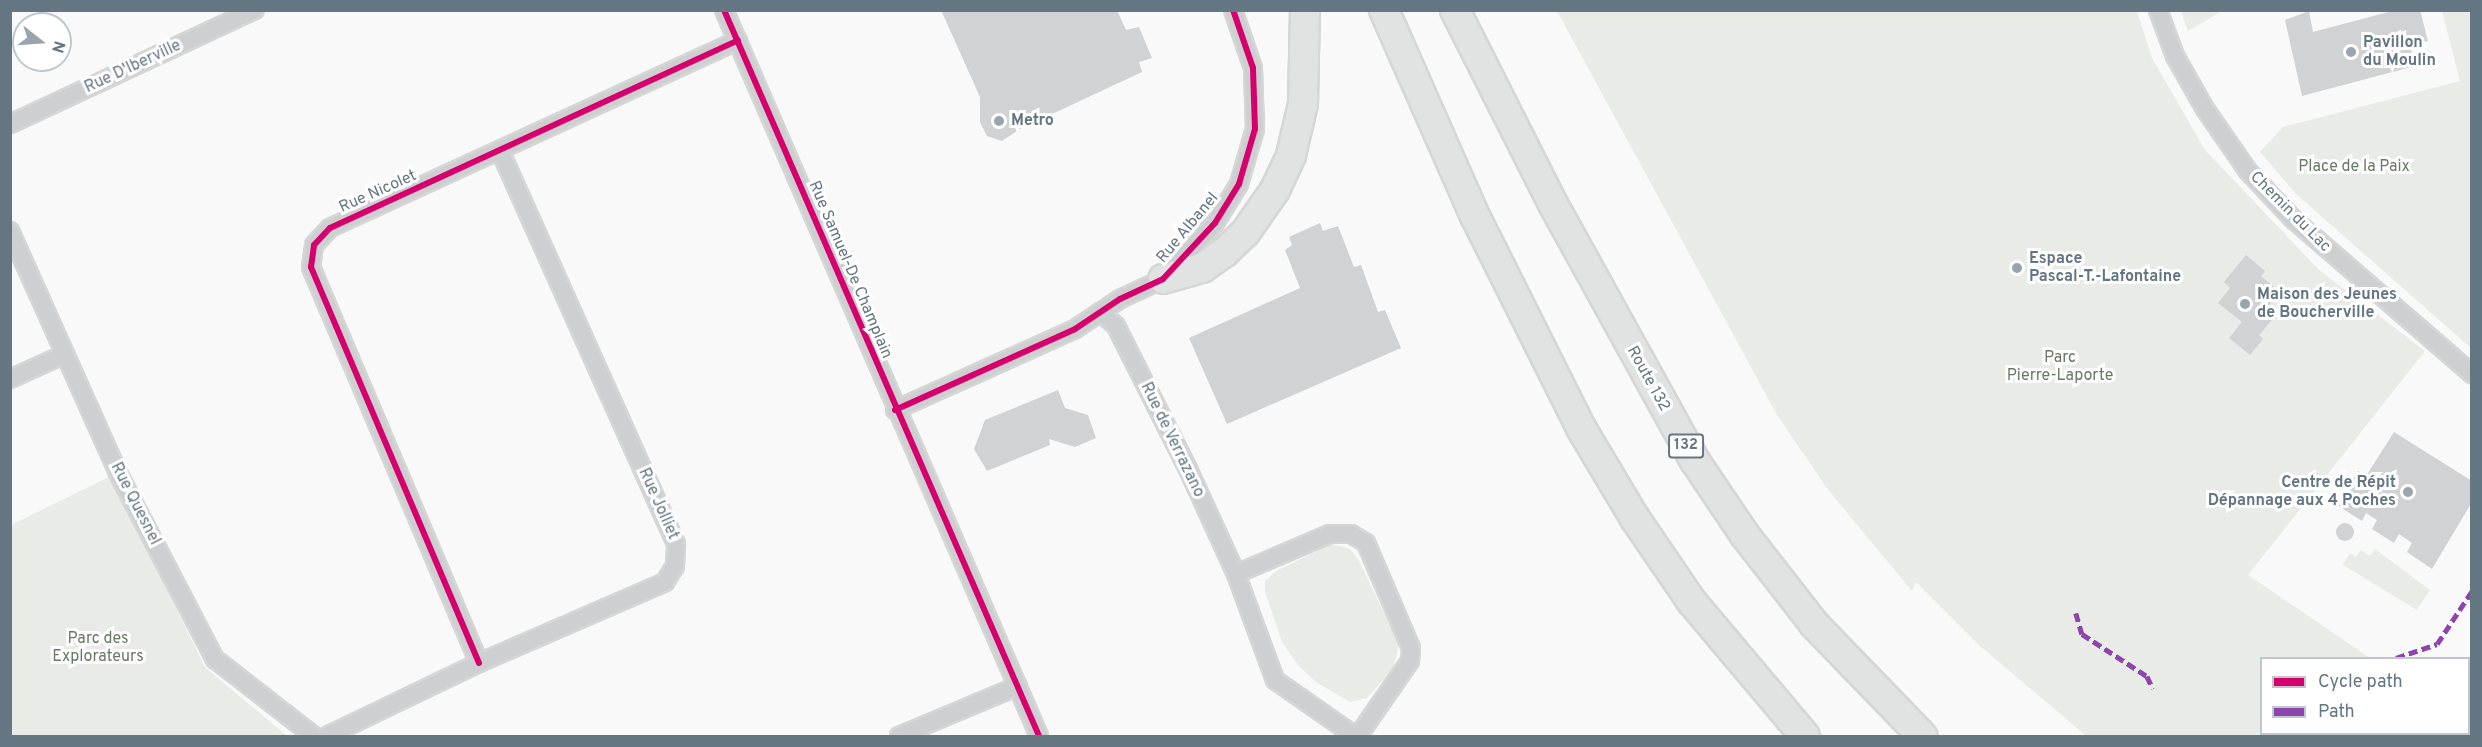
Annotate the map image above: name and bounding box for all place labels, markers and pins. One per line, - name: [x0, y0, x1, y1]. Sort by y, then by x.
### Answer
- place label: Pavillon du Moulin: [2363, 33, 2436, 71]
- marker: Pavillon du Moulin: [2344, 45, 2358, 59]
- place label: Metro: [1011, 111, 1054, 131]
- marker: Metro: [992, 114, 1006, 128]
- place label: Espace Pascal-T.-Lafontaine: [2029, 249, 2181, 287]
- marker: Espace Pascal-T.-Lafontaine: [2010, 261, 2024, 275]
- place label: Maison des Jeunes de Boucherville: [2257, 285, 2397, 323]
- marker: Maison des Jeunes de Boucherville: [2238, 297, 2252, 311]
- place label: Centre de Répit Dépannage aux 4 Poches: [2208, 473, 2396, 511]
- marker: Centre de Répit Dépannage aux 4 Poches: [2401, 485, 2415, 499]

